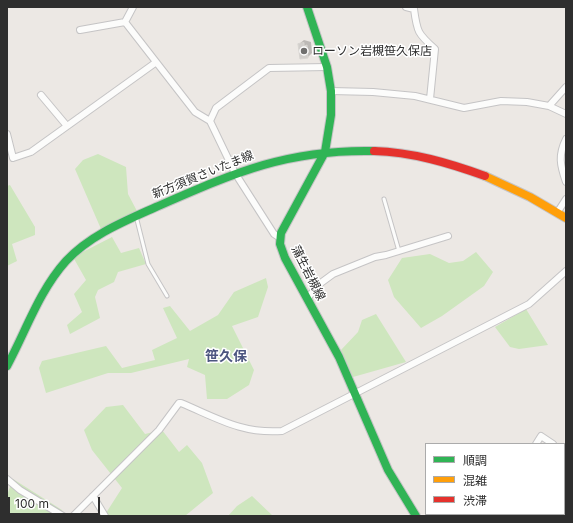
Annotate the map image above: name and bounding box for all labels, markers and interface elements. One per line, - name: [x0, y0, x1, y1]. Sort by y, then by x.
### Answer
- place label: ローソン岩槻笹久保店: [312, 44, 432, 58]
- marker: ローソン岩槻笹久保店: [299, 46, 309, 56]
- street label: 新方須賀さいたま線: [150, 148, 256, 202]
- street label: 蒲生岩槻線: [288, 243, 328, 303]
- district label: 笹久保: [205, 349, 247, 365]
- legend: [425, 443, 565, 515]
- text: 順調: [463, 453, 487, 468]
- text: 混雑: [463, 473, 487, 488]
- scale bar: [10, 489, 102, 515]
- text: 渋滞: [463, 493, 487, 508]
- text: 100 m: [15, 496, 49, 511]

